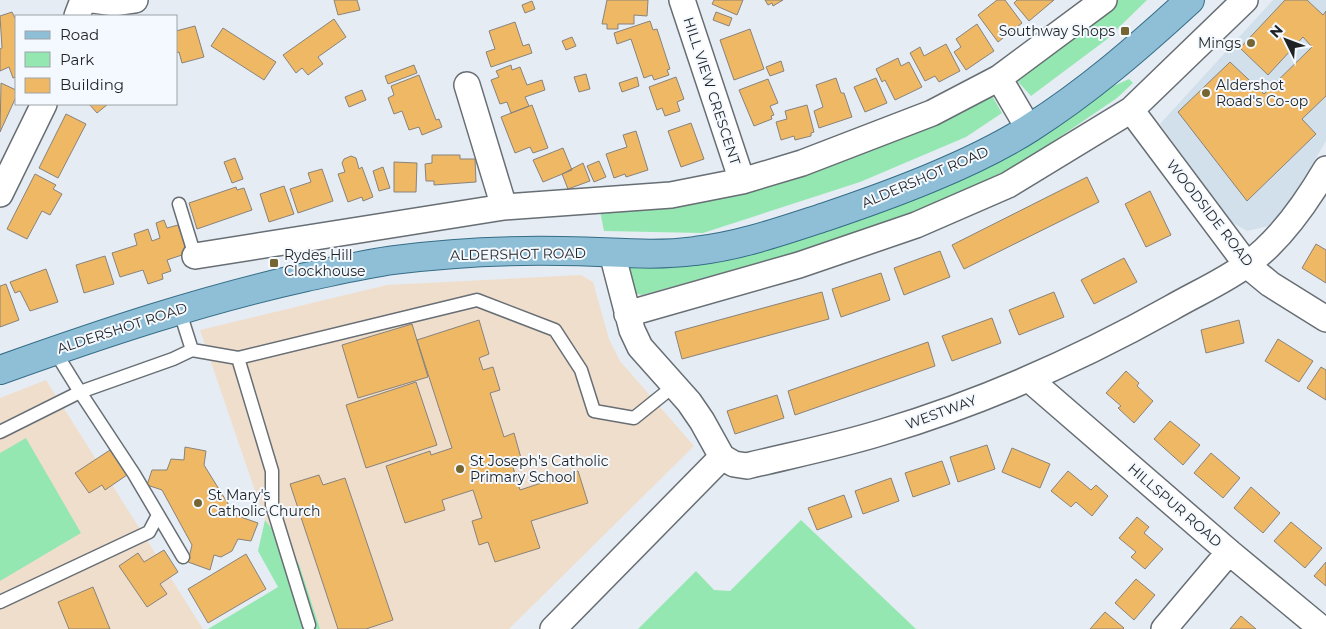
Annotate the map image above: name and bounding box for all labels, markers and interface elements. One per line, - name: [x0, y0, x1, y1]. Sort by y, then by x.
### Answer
- legend: [15, 15, 178, 105]
- street label: HILL VIEW CRESCENT: [680, 15, 744, 167]
- north arrow: [1261, 15, 1311, 65]
- text: N: [1266, 21, 1287, 42]
- place label: Southway Shops: [999, 22, 1115, 40]
- text: Road: [60, 25, 99, 44]
- marker: Southway Shops: [1119, 25, 1131, 37]
- place label: Mings: [1198, 34, 1241, 52]
- marker: Mings: [1245, 37, 1257, 49]
- text: Park: [60, 50, 94, 69]
- text: Building: [60, 75, 124, 94]
- place label: Aldershot Road's Co-op: [1216, 76, 1308, 110]
- marker: Aldershot Road's Co-op: [1200, 87, 1212, 99]
- street label: ALDERSHOT ROAD: [859, 142, 991, 212]
- street label: WOODSIDE ROAD: [1163, 156, 1257, 270]
- street label: ALDERSHOT ROAD: [450, 244, 586, 264]
- place label: Rydes Hill Clockhouse: [284, 246, 366, 280]
- marker: Rydes Hill Clockhouse: [268, 257, 280, 269]
- street label: ALDERSHOT ROAD: [55, 298, 189, 358]
- street label: WESTWAY: [903, 391, 979, 433]
- place label: St Joseph's Catholic Primary School: [470, 452, 609, 486]
- street label: HILLSPUR ROAD: [1124, 459, 1226, 551]
- marker: St Joseph's Catholic Primary School: [454, 463, 466, 475]
- place label: St Mary's Catholic Church: [208, 486, 321, 520]
- marker: St Mary's Catholic Church: [192, 497, 204, 509]

